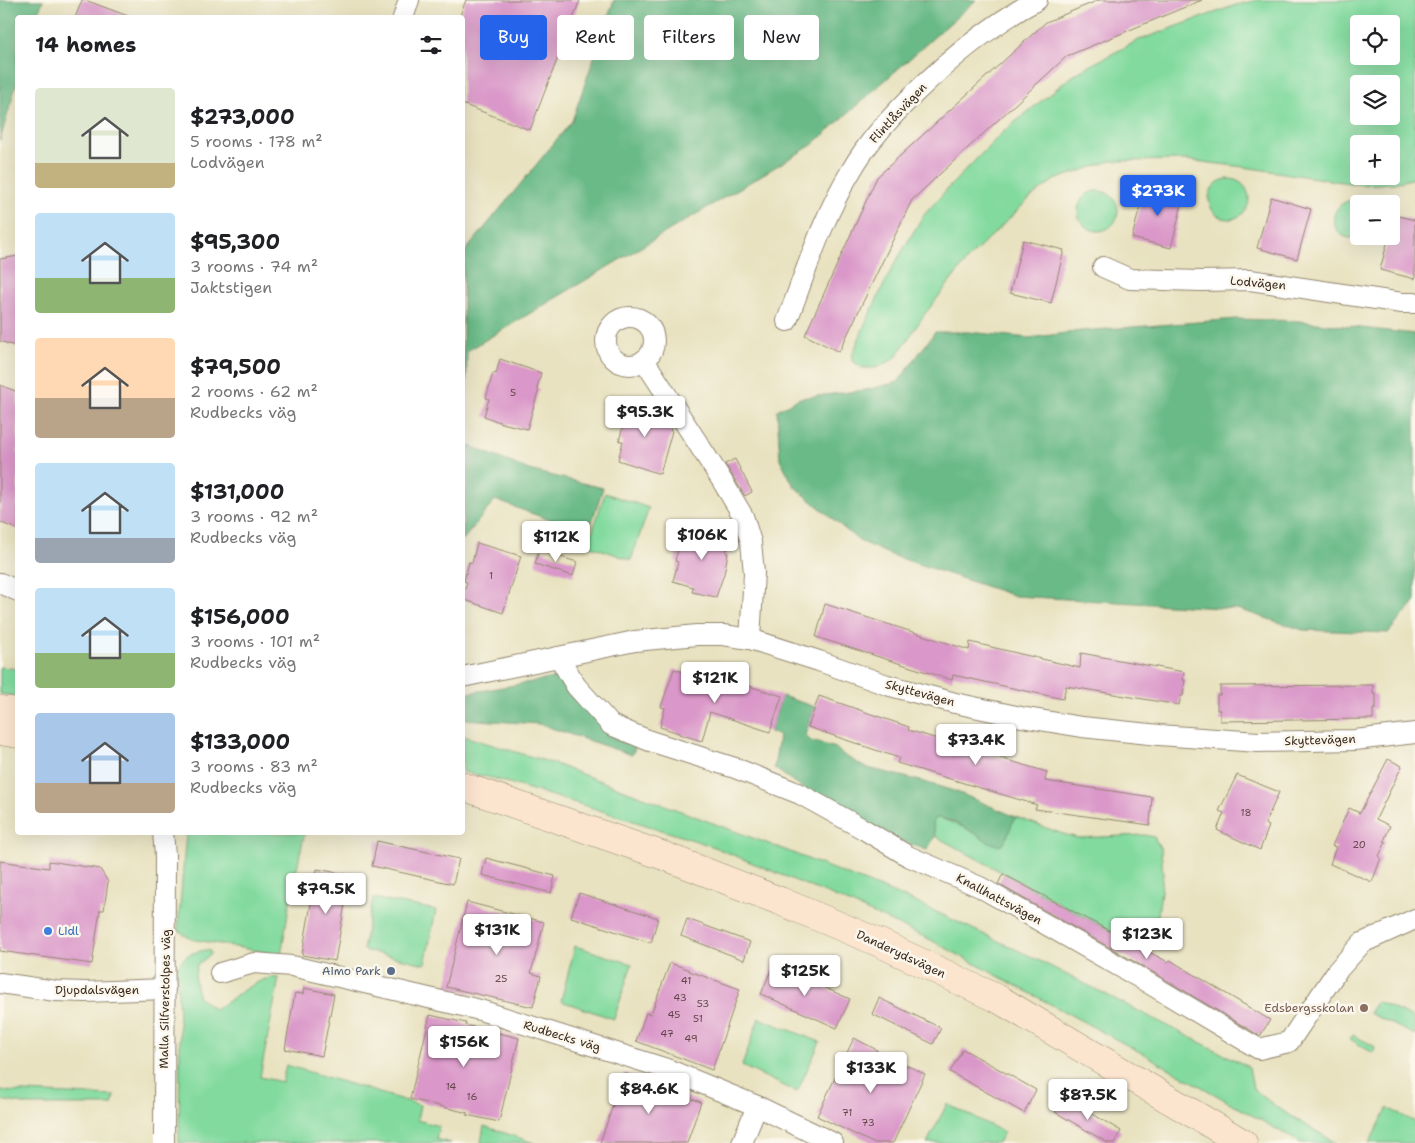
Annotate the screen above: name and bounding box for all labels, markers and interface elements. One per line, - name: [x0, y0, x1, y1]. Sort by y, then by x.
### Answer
- chip: Buy: [480, 15, 547, 60]
- chip: Rent: [557, 15, 634, 60]
- chip: Filters: [644, 15, 734, 60]
- chip: New: [744, 15, 819, 60]
- map controls: [1350, 15, 1400, 245]
- button: locate: [1350, 15, 1400, 65]
- text: 14 homes: [35, 31, 136, 59]
- icon: filters: [417, 31, 445, 59]
- button: layers: [1350, 75, 1400, 125]
- street label: Flintlåsvägen: [866, 79, 930, 147]
- text: $273,000: [190, 103, 295, 131]
- icon: home: [75, 108, 135, 168]
- text: 5 rooms · 178 m²: [190, 131, 323, 152]
- button: +: [1350, 135, 1400, 185]
- text: Lodvägen: [190, 152, 264, 173]
- pin: $273K: [1123, 174, 1193, 217]
- text: $273K: [1131, 180, 1185, 201]
- button: −: [1350, 195, 1400, 245]
- text: $95,300: [190, 228, 280, 256]
- icon: home: [75, 233, 135, 293]
- text: 3 rooms · 74 m²: [190, 256, 318, 277]
- street label: Lodvägen: [1229, 273, 1287, 293]
- text: Jaktstigen: [190, 277, 272, 298]
- text: $79,500: [190, 353, 281, 381]
- icon: home: [75, 358, 135, 418]
- text: 2 rooms · 62 m²: [190, 381, 318, 402]
- house number: 5: [510, 386, 516, 399]
- pin: $95.3K: [604, 396, 686, 438]
- text: $95.3K: [616, 401, 674, 422]
- text: Rudbecks väg: [190, 402, 296, 423]
- text: $131,000: [190, 478, 284, 506]
- icon: home: [75, 483, 135, 543]
- text: 3 rooms · 92 m²: [190, 506, 318, 527]
- pin: $106K: [667, 518, 737, 561]
- pin: $112K: [521, 520, 591, 563]
- text: $106K: [677, 524, 727, 545]
- text: $112K: [533, 526, 579, 547]
- text: Rudbecks väg: [190, 527, 296, 548]
- house number: 1: [489, 569, 493, 582]
- text: $156,000: [190, 603, 290, 631]
- icon: home: [75, 608, 135, 668]
- text: 3 rooms · 101 m²: [190, 631, 320, 652]
- text: Rudbecks väg: [190, 652, 296, 673]
- pin: $121K: [680, 662, 750, 704]
- text: $121K: [692, 667, 738, 688]
- street label: Skyttevägen: [883, 676, 957, 710]
- pin: $73.4K: [935, 724, 1017, 766]
- text: $133,000: [190, 728, 290, 756]
- text: $73.4K: [947, 729, 1005, 750]
- street label: Skyttevägen: [1284, 731, 1356, 749]
- icon: home: [75, 733, 135, 793]
- text: 3 rooms · 83 m²: [190, 756, 318, 777]
- text: Rudbecks väg: [190, 777, 296, 798]
- house number: 18: [1240, 806, 1252, 819]
- house number: 20: [1352, 838, 1366, 851]
- street label: Knallhattsvägen: [953, 870, 1045, 928]
- pin: $79.5K: [285, 872, 367, 915]
- text: $79.5K: [297, 878, 355, 899]
- pin: $131K: [462, 914, 532, 956]
- pin: $123K: [1112, 918, 1182, 960]
- text: $131K: [474, 919, 520, 940]
- place label: Lidl: [58, 923, 79, 939]
- text: $123K: [1122, 923, 1172, 944]
- marker: Lidl: [42, 925, 54, 937]
- street label: Danderydsvägen: [854, 926, 948, 982]
- street label: Malla Silfverstolpes väg: [156, 929, 174, 1069]
- pin: $125K: [770, 954, 840, 997]
- text: $125K: [780, 960, 830, 981]
- place label: Aimo Park: [322, 963, 381, 979]
- marker: Aimo Park: [385, 965, 397, 977]
- house number: 25: [495, 972, 507, 985]
- house number: 41: [681, 974, 691, 987]
- street label: Djupdalsvägen: [55, 982, 139, 998]
- house number: 43: [673, 991, 687, 1004]
- house number: 53: [697, 997, 709, 1010]
- place label: Edsbergsskolan: [1264, 1000, 1354, 1016]
- marker: Edsbergsskolan: [1358, 1002, 1370, 1014]
- house number: 45: [668, 1008, 680, 1021]
- house number: 51: [693, 1012, 703, 1025]
- street label: Rudbecks väg: [522, 1017, 602, 1055]
- pin: $156K: [429, 1026, 499, 1068]
- house number: 47: [660, 1027, 674, 1040]
- text: $156K: [439, 1031, 489, 1052]
- house number: 49: [684, 1032, 698, 1045]
- pin: $133K: [836, 1052, 906, 1094]
- text: $133K: [846, 1057, 896, 1078]
- pin: $84.6K: [608, 1072, 690, 1115]
- text: $84.6K: [620, 1078, 678, 1099]
- pin: $87.5K: [1047, 1078, 1129, 1121]
- house number: 14: [446, 1080, 456, 1093]
- text: $87.5K: [1059, 1084, 1117, 1105]
- house number: 16: [467, 1090, 477, 1103]
- house number: 71: [842, 1106, 852, 1119]
- house number: 73: [861, 1116, 875, 1129]

